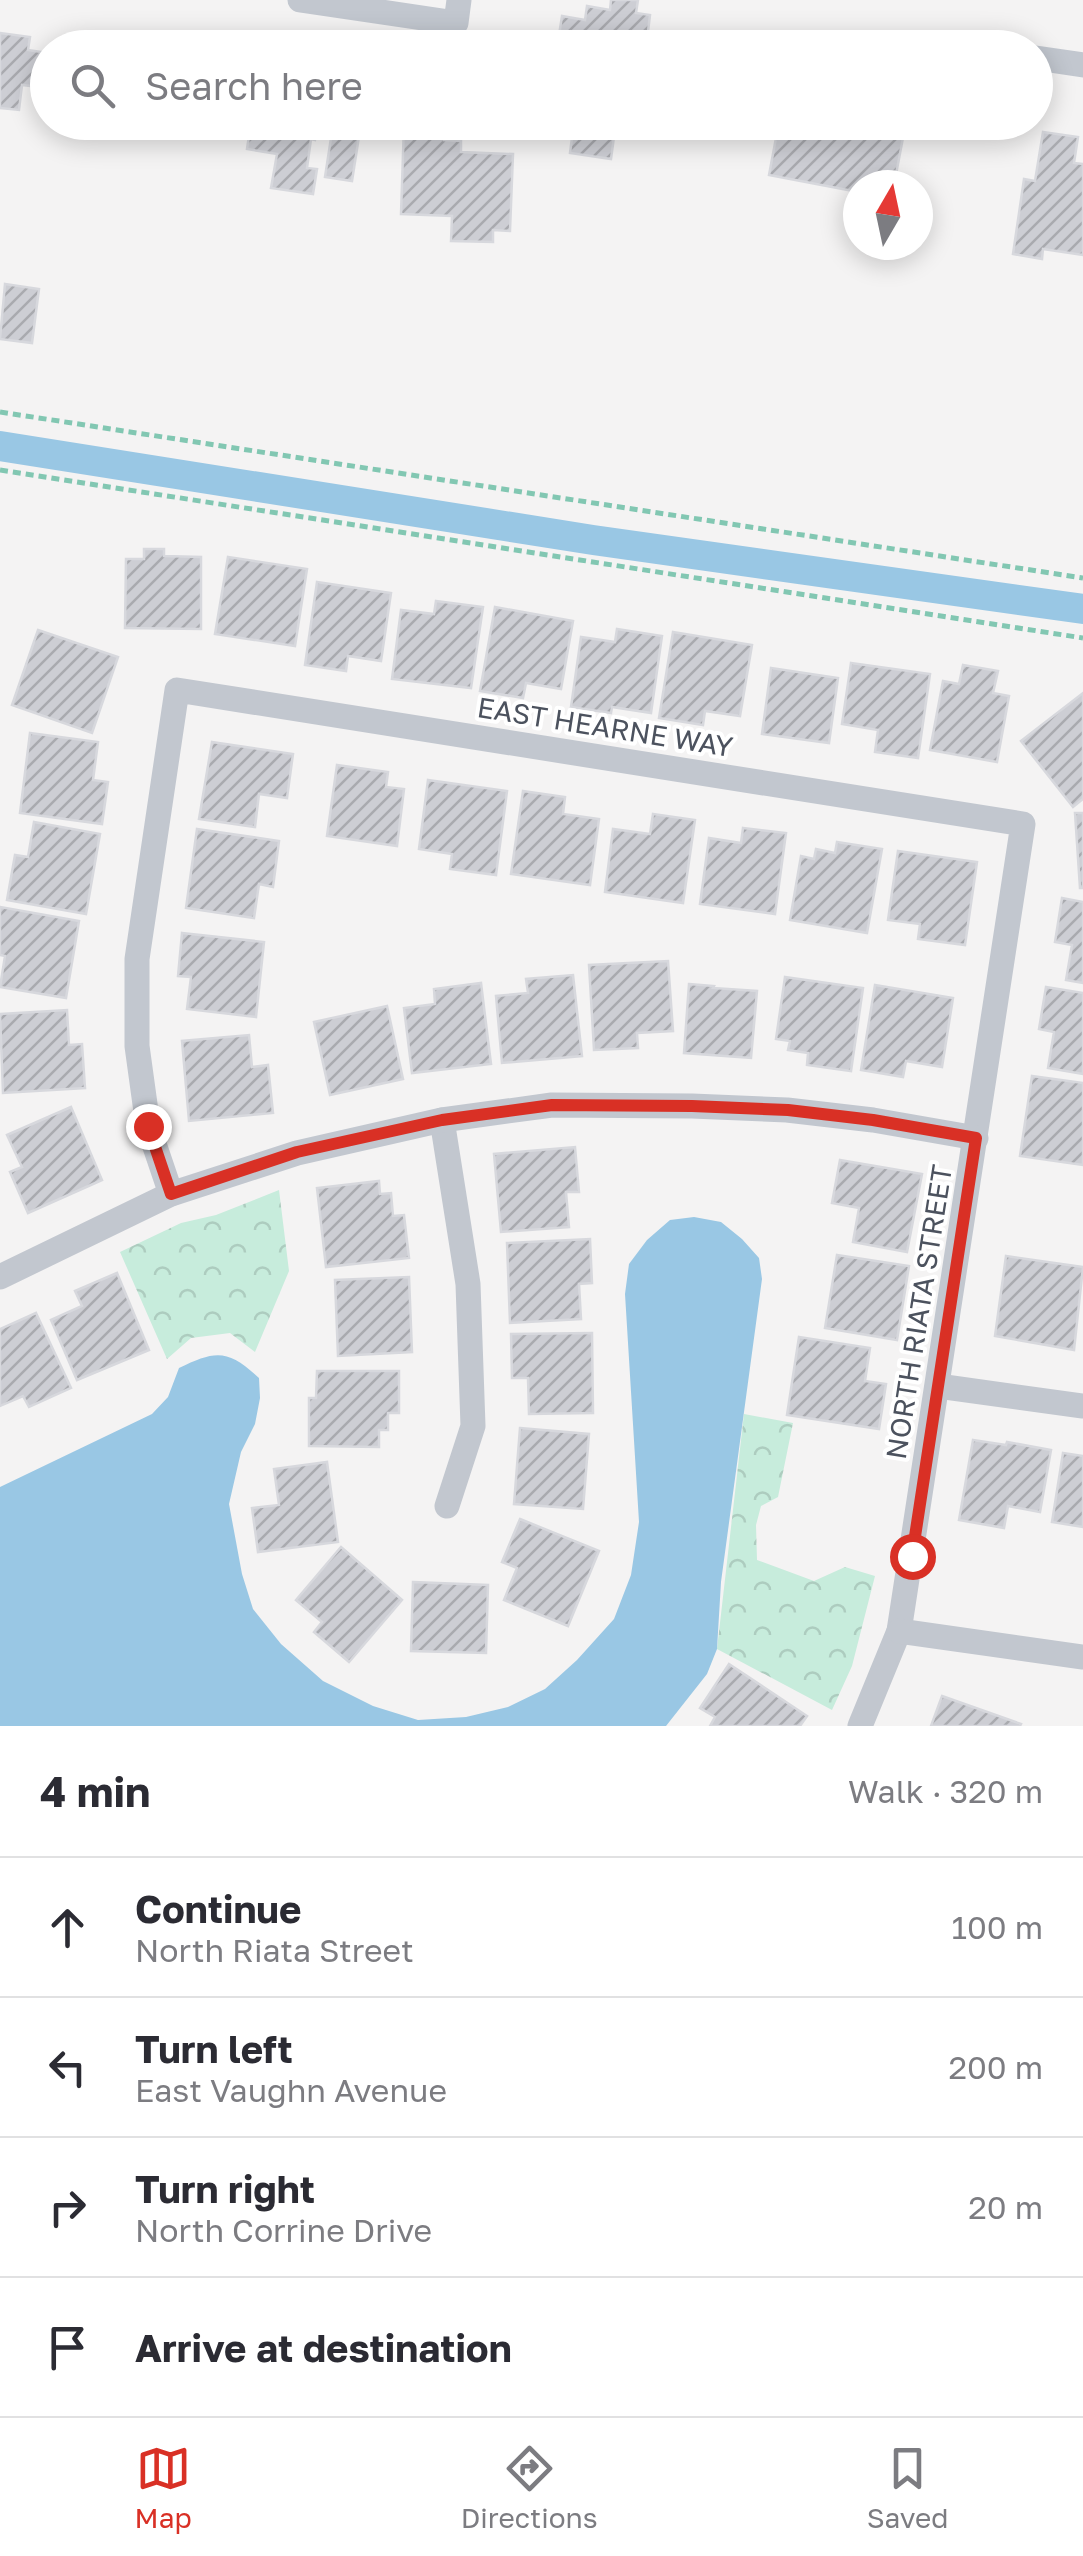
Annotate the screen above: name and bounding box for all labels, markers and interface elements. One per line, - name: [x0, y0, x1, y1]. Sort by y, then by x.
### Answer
- search box: [30, 30, 1053, 140]
- icon: search: [65, 58, 120, 113]
- text: Search here: [145, 63, 363, 108]
- north arrow: [843, 170, 933, 260]
- street label: EAST HEARNE WAY: [475, 690, 735, 763]
- route end: [126, 1104, 172, 1150]
- street label: NORTH RIATA STREET: [879, 1162, 958, 1461]
- route start: [890, 1534, 936, 1580]
- text: 4 min: [40, 1766, 150, 1816]
- text: Walk · 320 m: [848, 1772, 1043, 1810]
- text: Continue: [135, 1886, 301, 1931]
- icon: ahead: [40, 1900, 95, 1955]
- text: 100 m: [951, 1908, 1043, 1946]
- text: North Riata Street: [135, 1931, 414, 1969]
- text: Turn left: [135, 2026, 293, 2071]
- icon: left: [40, 2040, 95, 2095]
- text: 200 m: [948, 2048, 1043, 2086]
- text: East Vaughn Avenue: [135, 2071, 447, 2109]
- text: Turn right: [135, 2166, 315, 2211]
- icon: right: [40, 2180, 95, 2235]
- text: 20 m: [968, 2188, 1043, 2226]
- text: North Corrine Drive: [135, 2211, 432, 2249]
- icon: arrive: [40, 2320, 95, 2375]
- text: Arrive at destination: [135, 2325, 512, 2370]
- tab: Map: [135, 2441, 192, 2534]
- tab: Directions: [461, 2441, 598, 2534]
- tab: Saved: [867, 2441, 948, 2534]

